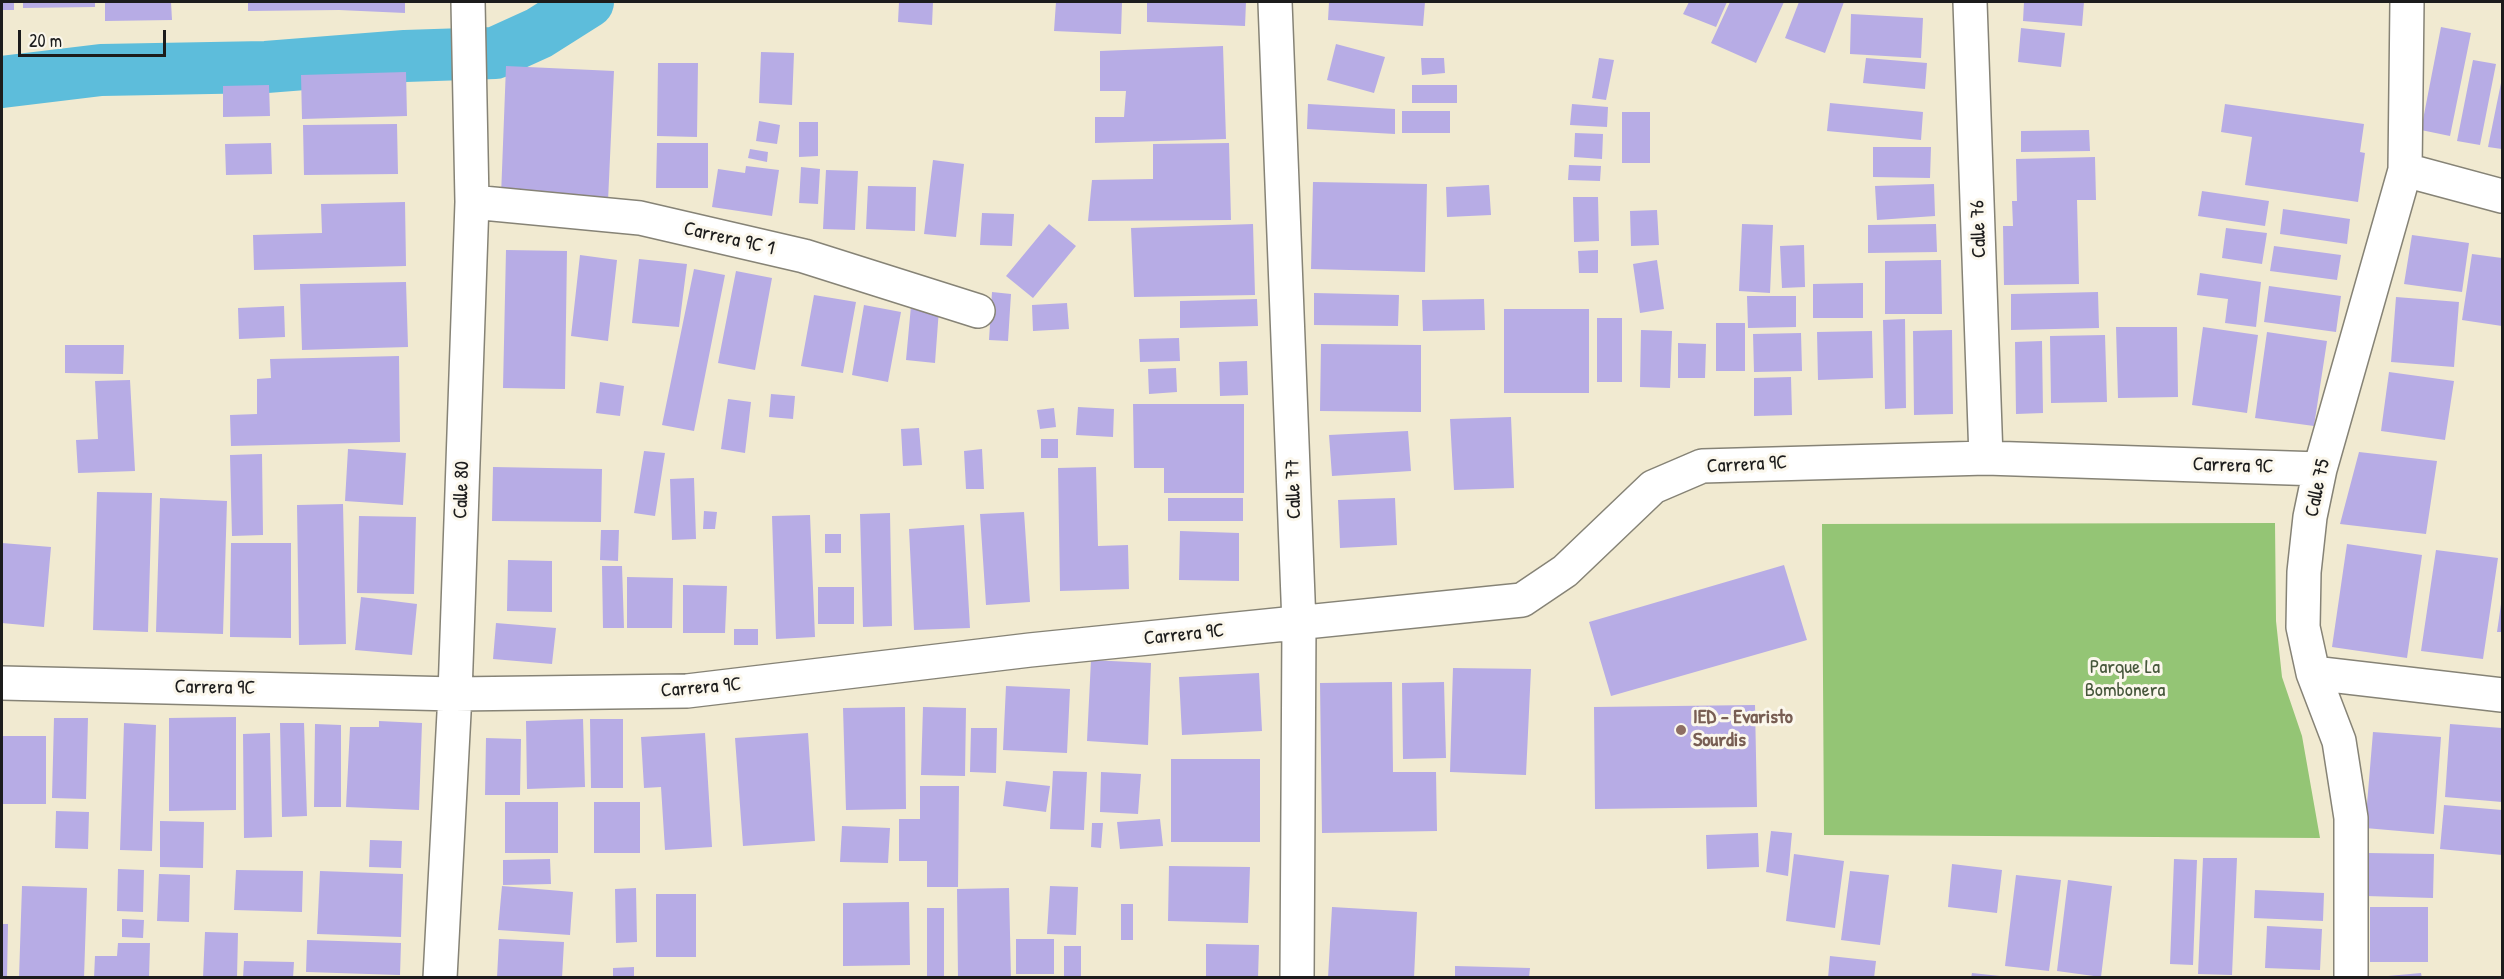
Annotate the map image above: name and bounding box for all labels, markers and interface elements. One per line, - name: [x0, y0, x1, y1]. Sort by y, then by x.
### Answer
- scale bar: [21, 18, 170, 56]
- text: 20 m: [29, 28, 62, 53]
- street label: Calle 76: [1966, 200, 1992, 258]
- street label: Carrera 9C 1: [681, 217, 777, 261]
- street label: Carrera 9C: [1706, 451, 1788, 479]
- street label: Carrera 9C: [2192, 453, 2274, 479]
- street label: Calle 75: [2300, 457, 2336, 519]
- street label: Calle 77: [1281, 459, 1307, 519]
- street label: Calle 80: [449, 461, 475, 519]
- street label: Carrera 9C: [1143, 619, 1225, 651]
- park label: Parque La Bombonera: [2085, 656, 2165, 703]
- street label: Carrera 9C: [660, 673, 742, 703]
- street label: Carrera 9C: [174, 675, 256, 701]
- place label: IED - Evaristo Sourdis: [1693, 706, 1793, 753]
- marker: IED - Evaristo Sourdis: [1674, 723, 1688, 737]

